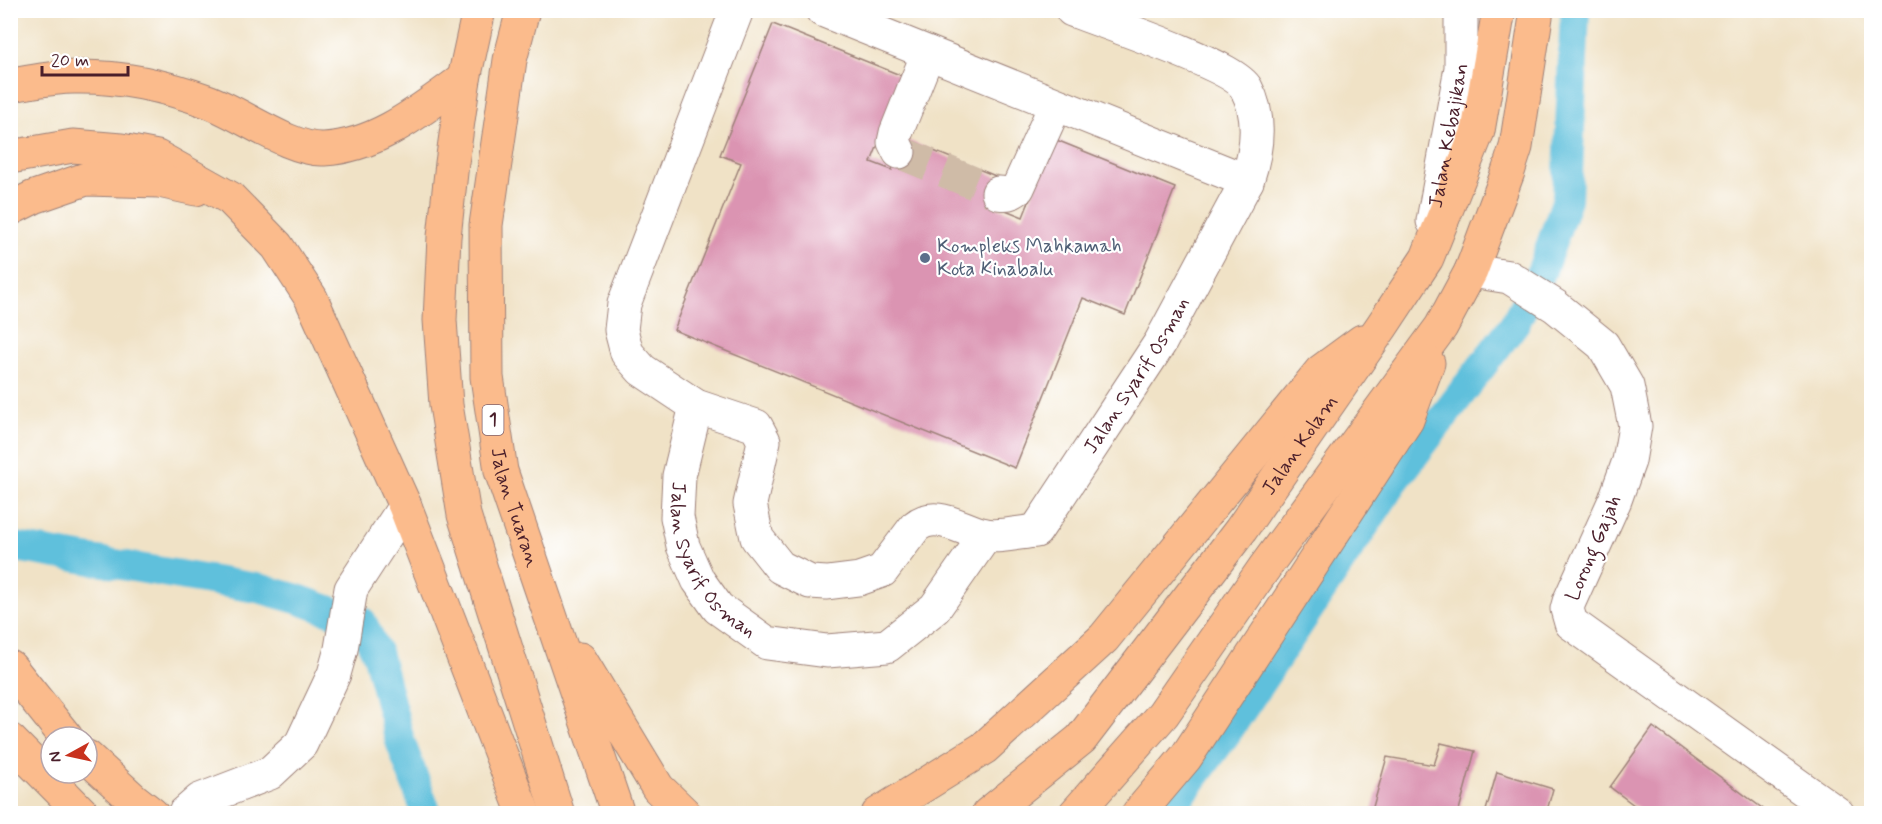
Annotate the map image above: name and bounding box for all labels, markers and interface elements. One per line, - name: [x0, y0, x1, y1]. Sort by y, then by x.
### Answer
- scale bar: [42, 39, 128, 77]
- text: 20 m: [51, 49, 89, 73]
- street label: Jalan Kebajikan: [1422, 61, 1475, 210]
- place label: Kompleks Mahkamah Kota Kinabalu: [937, 233, 1122, 283]
- marker: Kompleks Mahkamah Kota Kinabalu: [918, 251, 932, 265]
- street label: Jalan Syarif Osman: [1077, 292, 1196, 459]
- street label: Jalan Kolam: [1255, 389, 1344, 500]
- road number: 1: [482, 405, 504, 435]
- street label: Jalan Tuaran: [484, 446, 546, 571]
- street label: Jalan Syarif Osman: [663, 481, 762, 645]
- street label: Lorong Gajah: [1560, 491, 1630, 606]
- north arrow: [39, 725, 99, 785]
- text: N: [44, 750, 67, 764]

